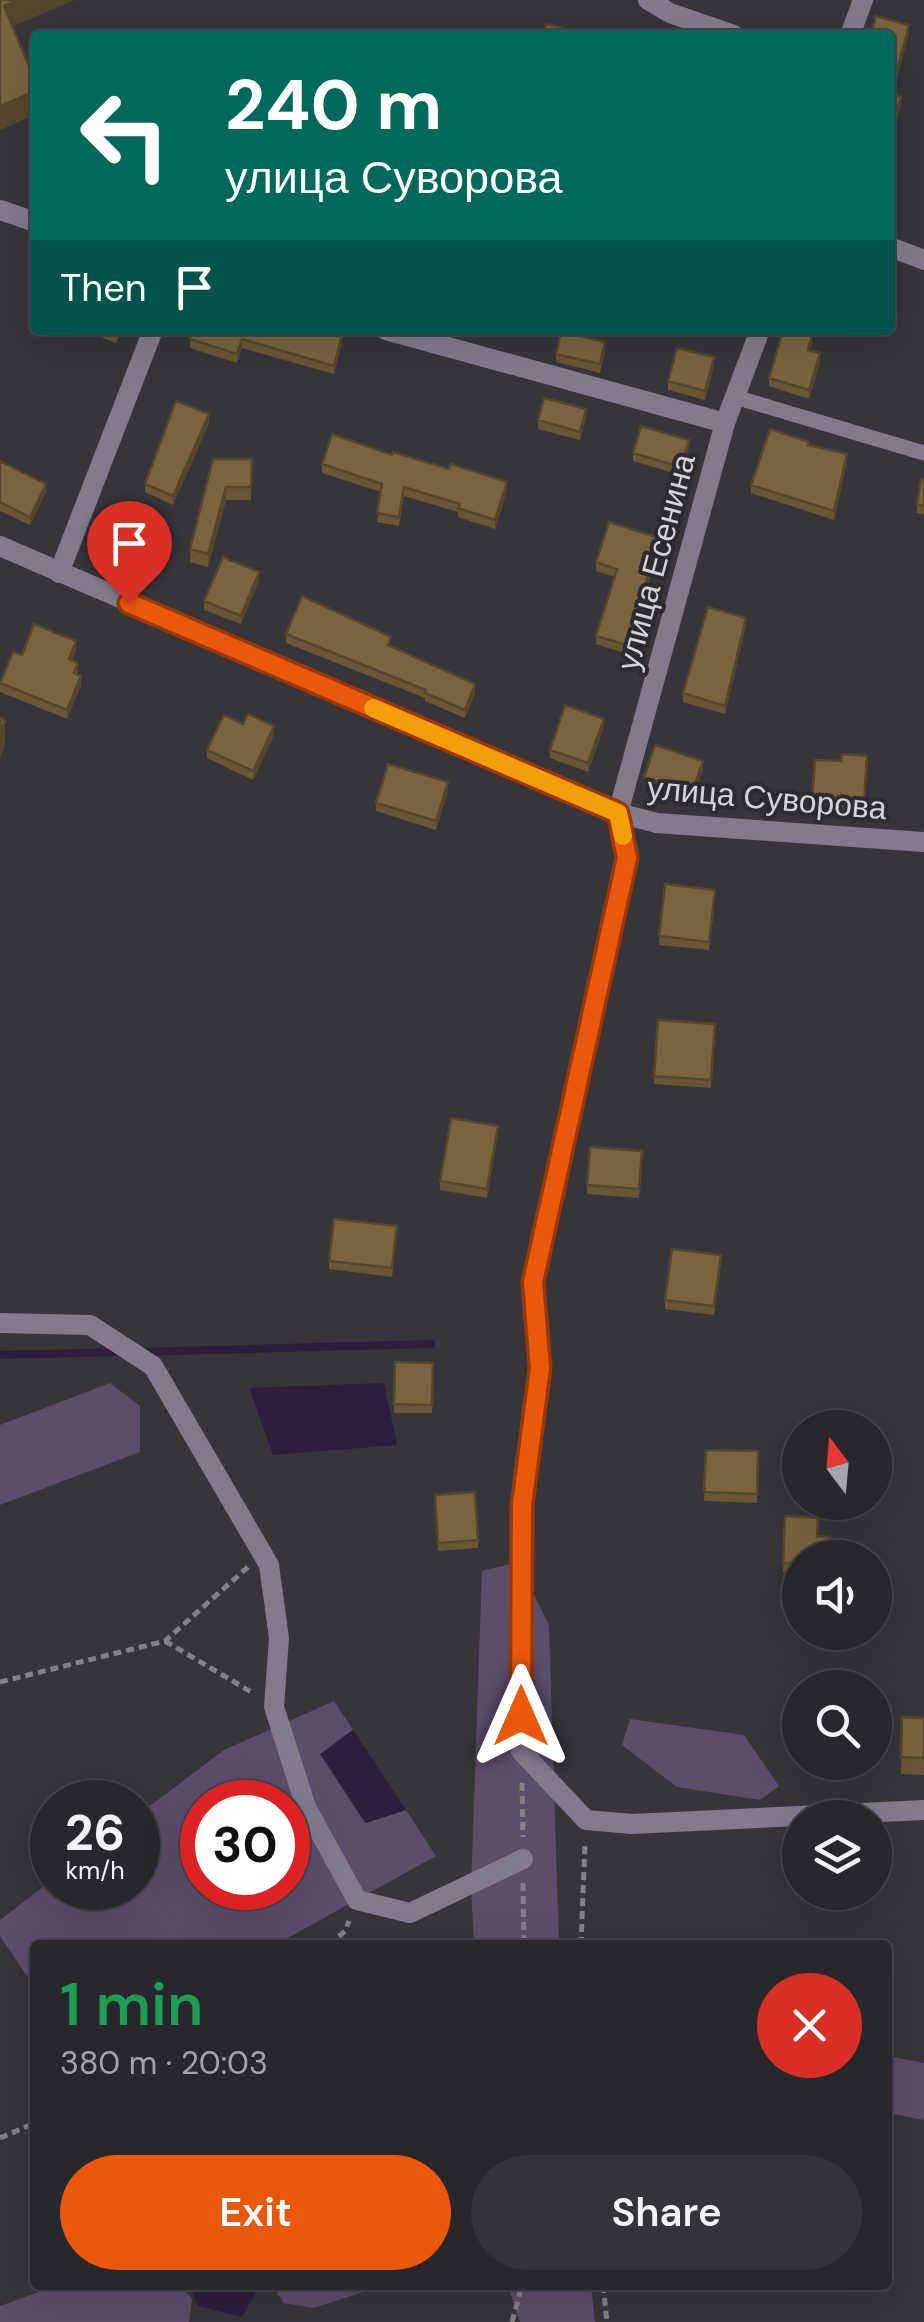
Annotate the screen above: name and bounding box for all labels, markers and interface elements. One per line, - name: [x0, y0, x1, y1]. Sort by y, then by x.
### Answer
- text: 240 m: [225, 60, 442, 151]
- icon: left: [60, 70, 190, 200]
- text: улица Суворова: [225, 148, 563, 207]
- icon: arrive: [167, 260, 222, 315]
- text: Then: [60, 263, 147, 313]
- street label: улица Есенина: [607, 449, 705, 675]
- pin: [87, 501, 172, 604]
- icon: arrive: [102, 516, 157, 571]
- street label: улица Суворова: [646, 767, 889, 829]
- north arrow: [782, 1410, 892, 1520]
- map controls: [782, 1410, 892, 1910]
- button: sound: [782, 1540, 892, 1650]
- position arrow: [469, 1664, 573, 1768]
- button: search: [782, 1670, 892, 1780]
- speed limit sign: 30: [180, 1780, 310, 1910]
- text: 26: [65, 1800, 125, 1866]
- button: layers: [782, 1800, 892, 1910]
- text: km/h: [65, 1854, 125, 1887]
- text: 1 min: [60, 1965, 203, 2044]
- button: close: [757, 1973, 862, 2078]
- text: 380 m · 20:03: [60, 2042, 268, 2084]
- button: Exit: [60, 2155, 451, 2270]
- button: Share: [471, 2155, 862, 2270]

